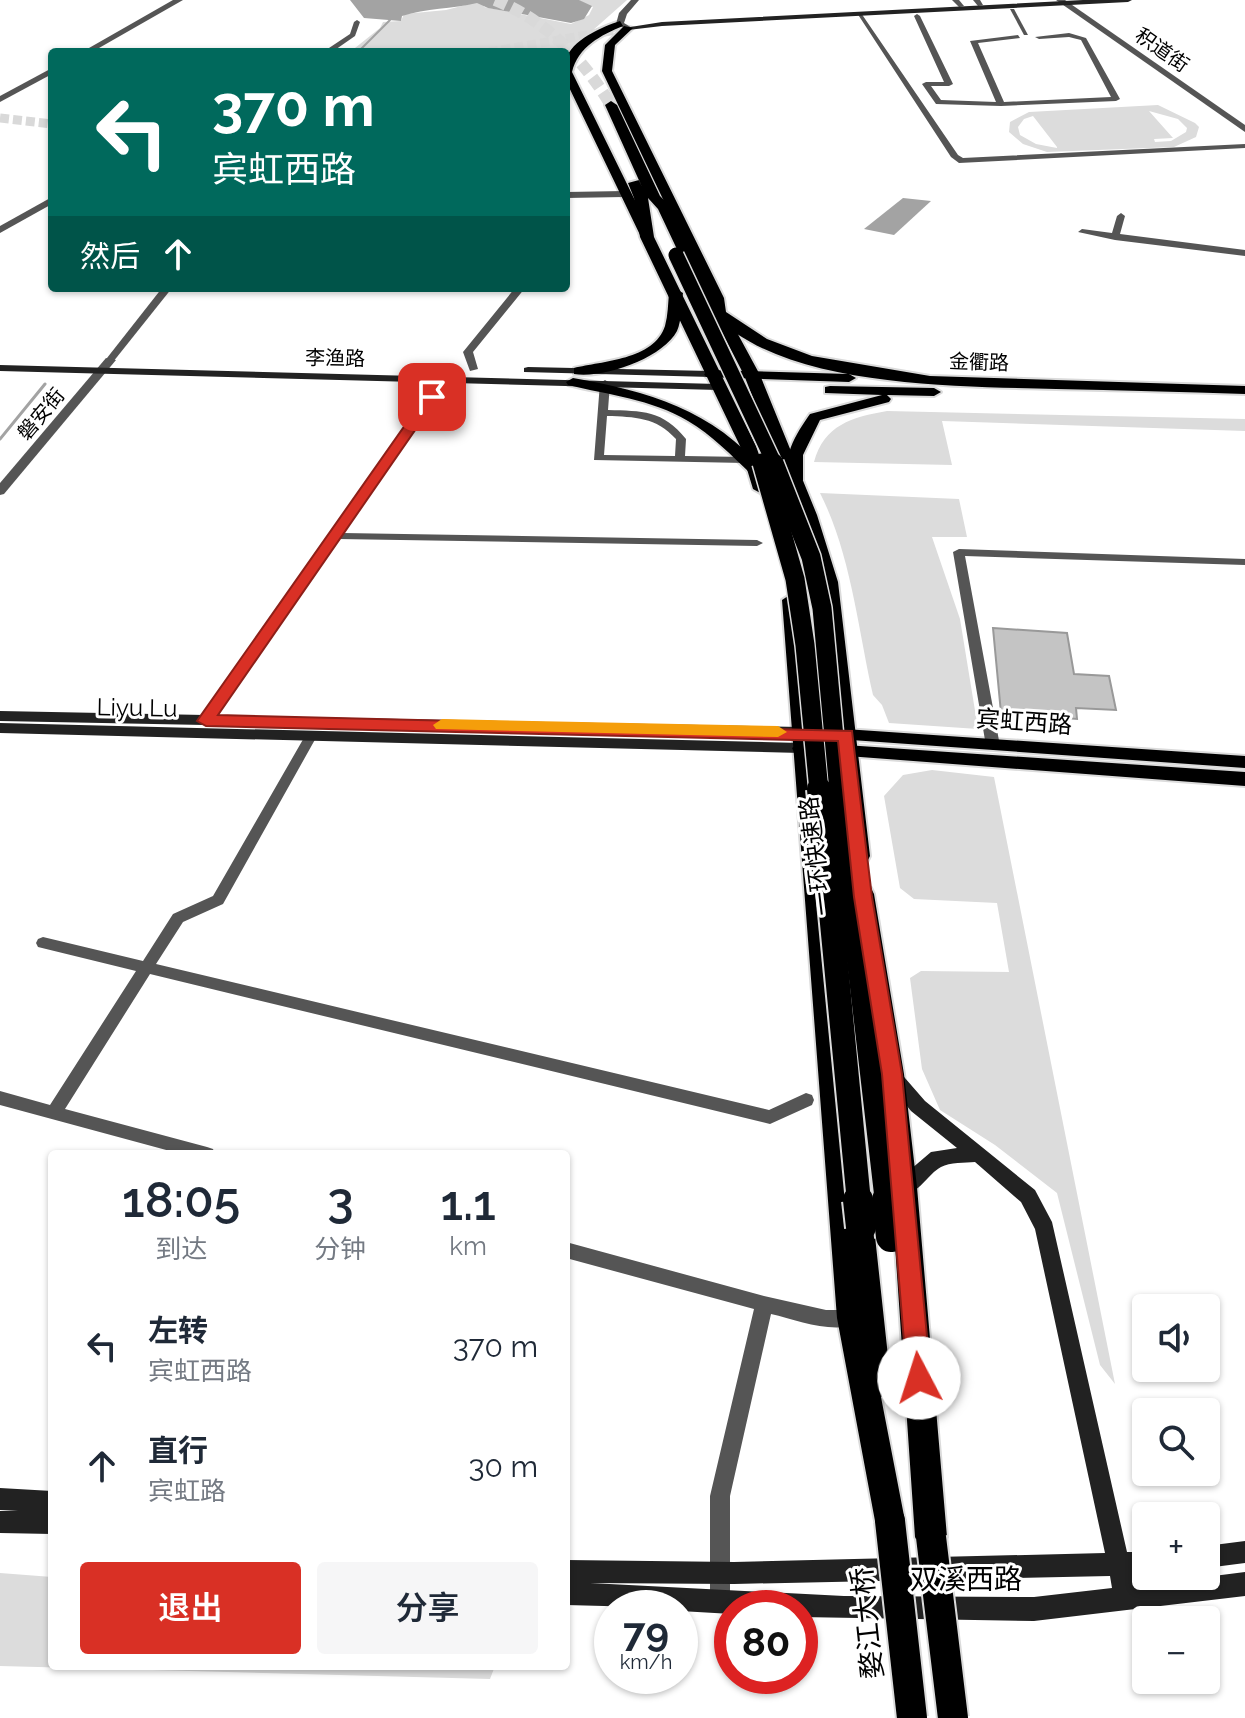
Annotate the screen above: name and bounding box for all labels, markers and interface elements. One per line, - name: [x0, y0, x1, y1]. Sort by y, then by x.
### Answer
- street label: 积道街: [1131, 23, 1193, 77]
- text: 370 m: [212, 73, 375, 139]
- icon: left: [80, 80, 184, 184]
- text: 宾虹西路: [212, 148, 356, 190]
- icon: ahead: [156, 232, 200, 276]
- text: 然后: [80, 239, 140, 274]
- street label: 李渔路: [305, 345, 365, 371]
- street label: 金衢路: [949, 349, 1009, 375]
- pin: [398, 363, 466, 431]
- icon: arrive: [410, 375, 454, 419]
- street label: 磐安街: [13, 383, 69, 445]
- street label: Liyu Lu: [96, 692, 178, 723]
- street label: 宾虹西路: [975, 704, 1073, 739]
- street label: 一环快速路: [794, 795, 837, 917]
- text: 18:05: [122, 1172, 240, 1228]
- text: 3: [327, 1172, 354, 1228]
- text: 1.1: [440, 1175, 496, 1231]
- text: km: [449, 1231, 487, 1261]
- text: 到达: [155, 1234, 207, 1264]
- text: 分钟: [314, 1234, 366, 1264]
- map controls: [1132, 1294, 1220, 1694]
- button: sound: [1132, 1294, 1220, 1382]
- text: 左转: [148, 1313, 208, 1348]
- icon: left: [80, 1324, 124, 1368]
- text: 370 m: [453, 1329, 538, 1364]
- position arrow: [877, 1336, 961, 1420]
- text: 宾虹西路: [148, 1356, 252, 1386]
- button: search: [1132, 1398, 1220, 1486]
- text: 直行: [148, 1433, 208, 1468]
- icon: ahead: [80, 1444, 124, 1488]
- text: 30 m: [468, 1449, 538, 1484]
- text: 宾虹路: [148, 1476, 226, 1506]
- button: +: [1132, 1502, 1220, 1590]
- button: 退出: [80, 1562, 301, 1654]
- button: 分享: [317, 1562, 538, 1654]
- street label: 双溪西路: [910, 1563, 1022, 1596]
- street label: 婺江大桥: [845, 1566, 890, 1680]
- speed limit sign: 80: [714, 1590, 818, 1694]
- button: −: [1132, 1606, 1220, 1694]
- text: 79: [623, 1608, 669, 1655]
- text: km/h: [620, 1650, 672, 1674]

